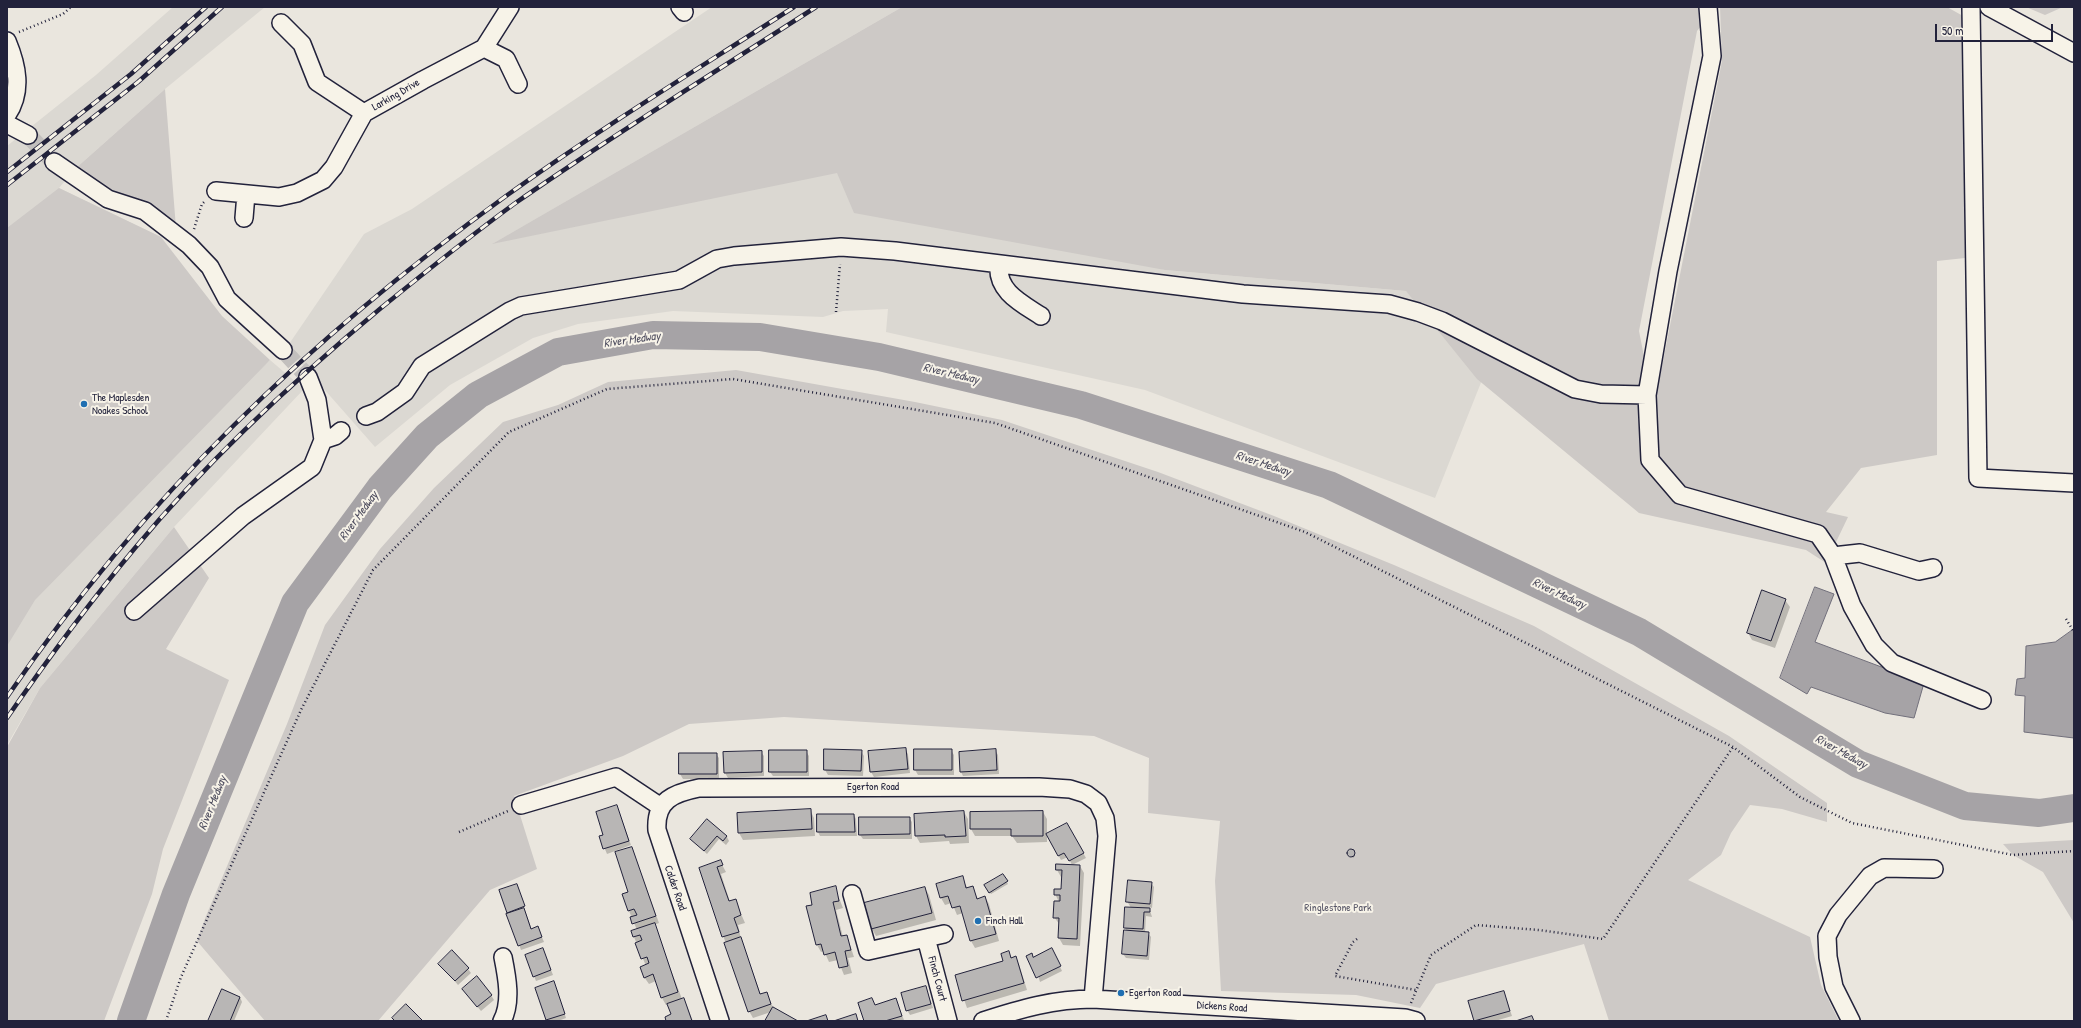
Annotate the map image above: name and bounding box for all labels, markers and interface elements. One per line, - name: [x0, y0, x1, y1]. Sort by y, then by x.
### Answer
- scale bar: [1937, 16, 2055, 42]
- text: 50 m: [1942, 22, 1963, 39]
- street label: Larking Drive: [370, 76, 422, 114]
- water label: River Medway: [603, 329, 661, 351]
- water label: River Medway: [922, 361, 980, 387]
- place label: The Maplesden Noakes School: [92, 391, 149, 417]
- marker: The Maplesden Noakes School: [79, 399, 89, 409]
- water label: River Medway: [1234, 448, 1292, 480]
- water label: River Medway: [336, 489, 382, 543]
- water label: River Medway: [1530, 575, 1588, 613]
- water label: River Medway: [1813, 732, 1869, 772]
- water label: River Medway: [196, 774, 230, 832]
- street label: Egerton Road: [847, 780, 899, 794]
- street label: Calder Road: [661, 864, 689, 912]
- park label: Ringlestone Park: [1304, 901, 1372, 915]
- place label: Finch Hall: [986, 914, 1023, 928]
- marker: Finch Hall: [973, 916, 983, 926]
- street label: Finch Court: [925, 955, 949, 1003]
- place label: Egerton Road: [1129, 986, 1181, 1000]
- marker: Egerton Road: [1116, 988, 1126, 998]
- street label: Dickens Road: [1196, 999, 1248, 1015]

